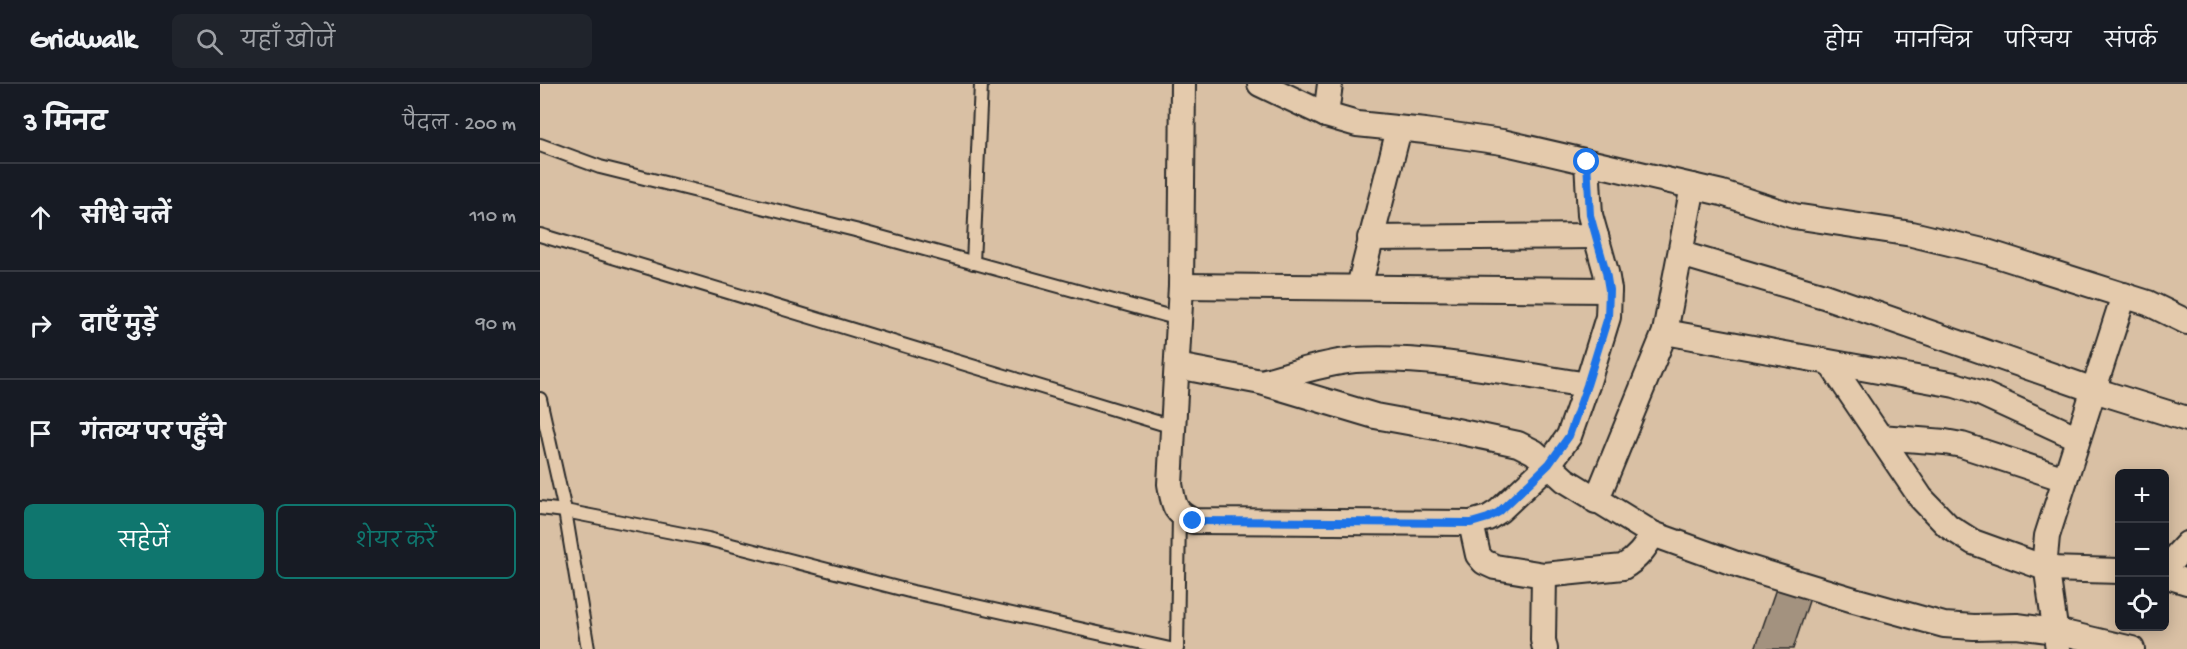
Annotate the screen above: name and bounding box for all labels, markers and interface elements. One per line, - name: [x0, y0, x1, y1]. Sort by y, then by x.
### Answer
- search box: [172, 14, 592, 68]
- text: Gridwalk: [30, 25, 136, 58]
- icon: search: [193, 25, 226, 58]
- text: यहाँ खोजें: [241, 30, 335, 56]
- text: होम: [1825, 31, 1862, 56]
- text: मानचित्र: [1895, 31, 1972, 56]
- text: परिचय: [2005, 31, 2071, 56]
- text: संपर्क: [2104, 31, 2157, 56]
- text: 3 मिनट: [24, 110, 107, 141]
- text: पैदल · 200 m: [403, 114, 516, 137]
- route start: [1573, 148, 1599, 174]
- icon: ahead: [24, 201, 57, 234]
- text: सीधे चलें: [81, 206, 171, 232]
- text: 110 m: [470, 206, 516, 229]
- icon: right: [24, 309, 57, 342]
- text: दाएँ मुड़ें: [81, 314, 157, 340]
- text: 90 m: [476, 314, 516, 337]
- icon: arrive: [24, 417, 57, 450]
- text: गंतव्य पर पहुँचे: [81, 422, 225, 448]
- map controls: [2115, 469, 2169, 631]
- button: +: [2115, 469, 2169, 523]
- button: सहेजें: [24, 504, 264, 579]
- button: शेयर करें: [276, 504, 516, 579]
- route end: [1179, 507, 1205, 533]
- button: −: [2115, 523, 2169, 577]
- button: locate: [2115, 577, 2169, 631]

